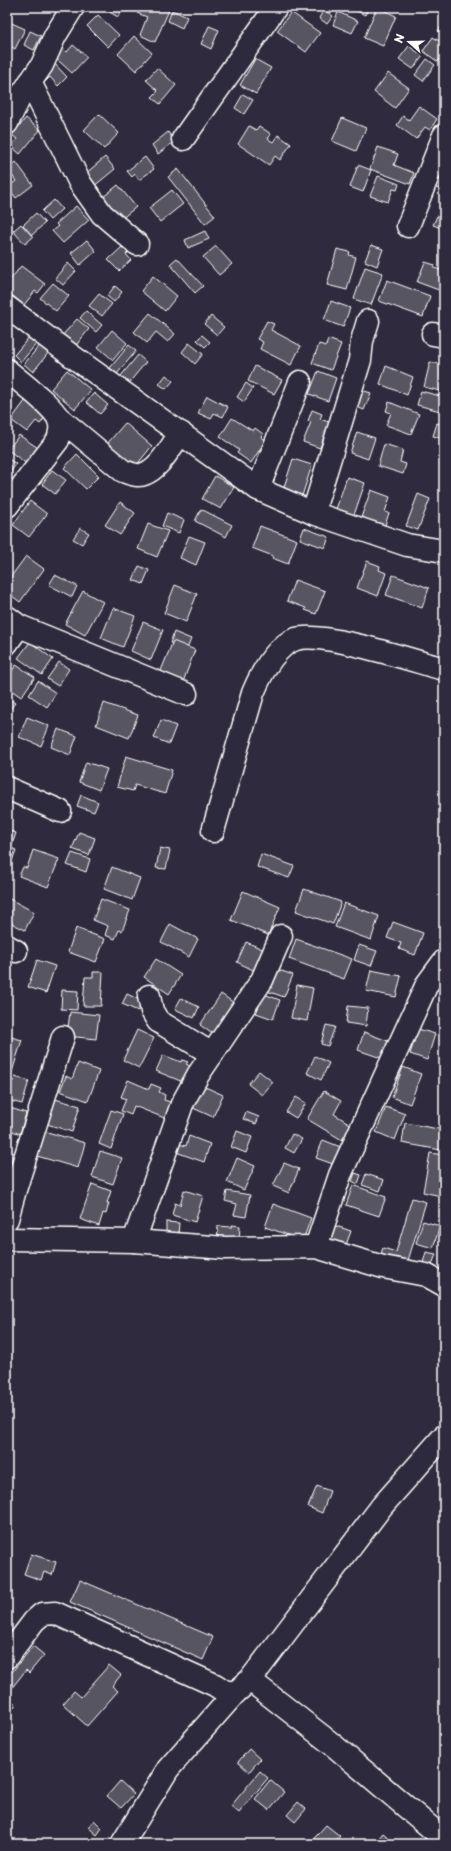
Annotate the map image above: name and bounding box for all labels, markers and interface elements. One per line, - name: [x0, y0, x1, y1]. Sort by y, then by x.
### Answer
- north arrow: [389, 22, 429, 62]
- text: N: [390, 31, 409, 45]

